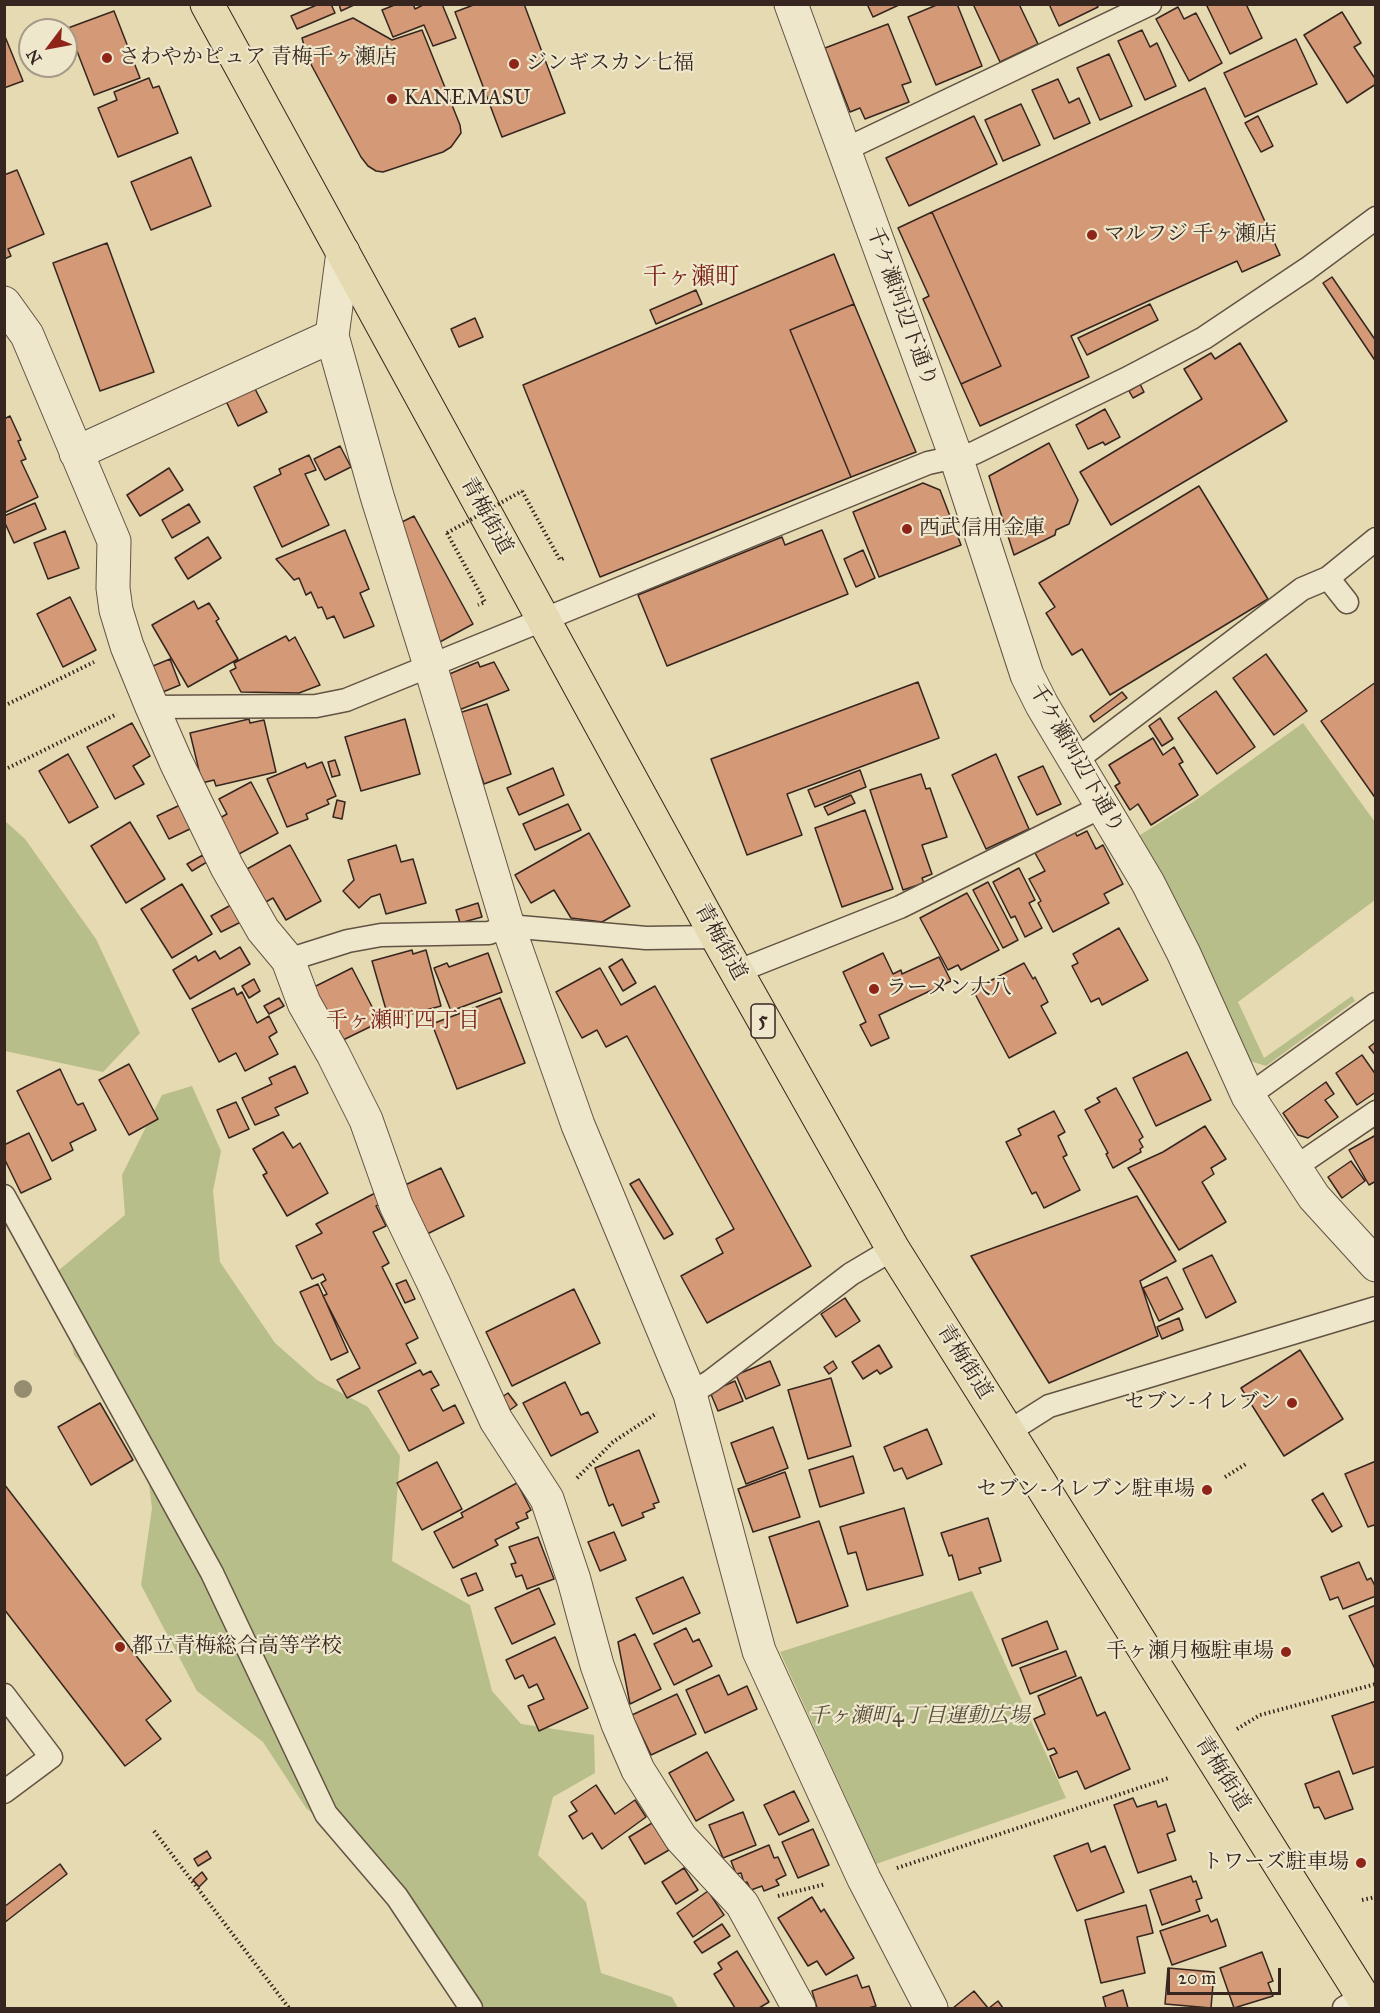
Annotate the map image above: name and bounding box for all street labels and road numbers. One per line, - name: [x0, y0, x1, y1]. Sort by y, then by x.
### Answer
- street label: 千ケ瀬河辺下通り: [860, 224, 942, 390]
- street label: 青梅街道: [455, 473, 517, 559]
- street label: 千ケ瀬河辺下通り: [1023, 680, 1129, 838]
- street label: 青梅街道: [689, 899, 751, 985]
- road number: 5: [751, 1004, 775, 1038]
- street label: 青梅街道: [931, 1320, 997, 1404]
- street label: 青梅街道: [1189, 1732, 1255, 1816]

